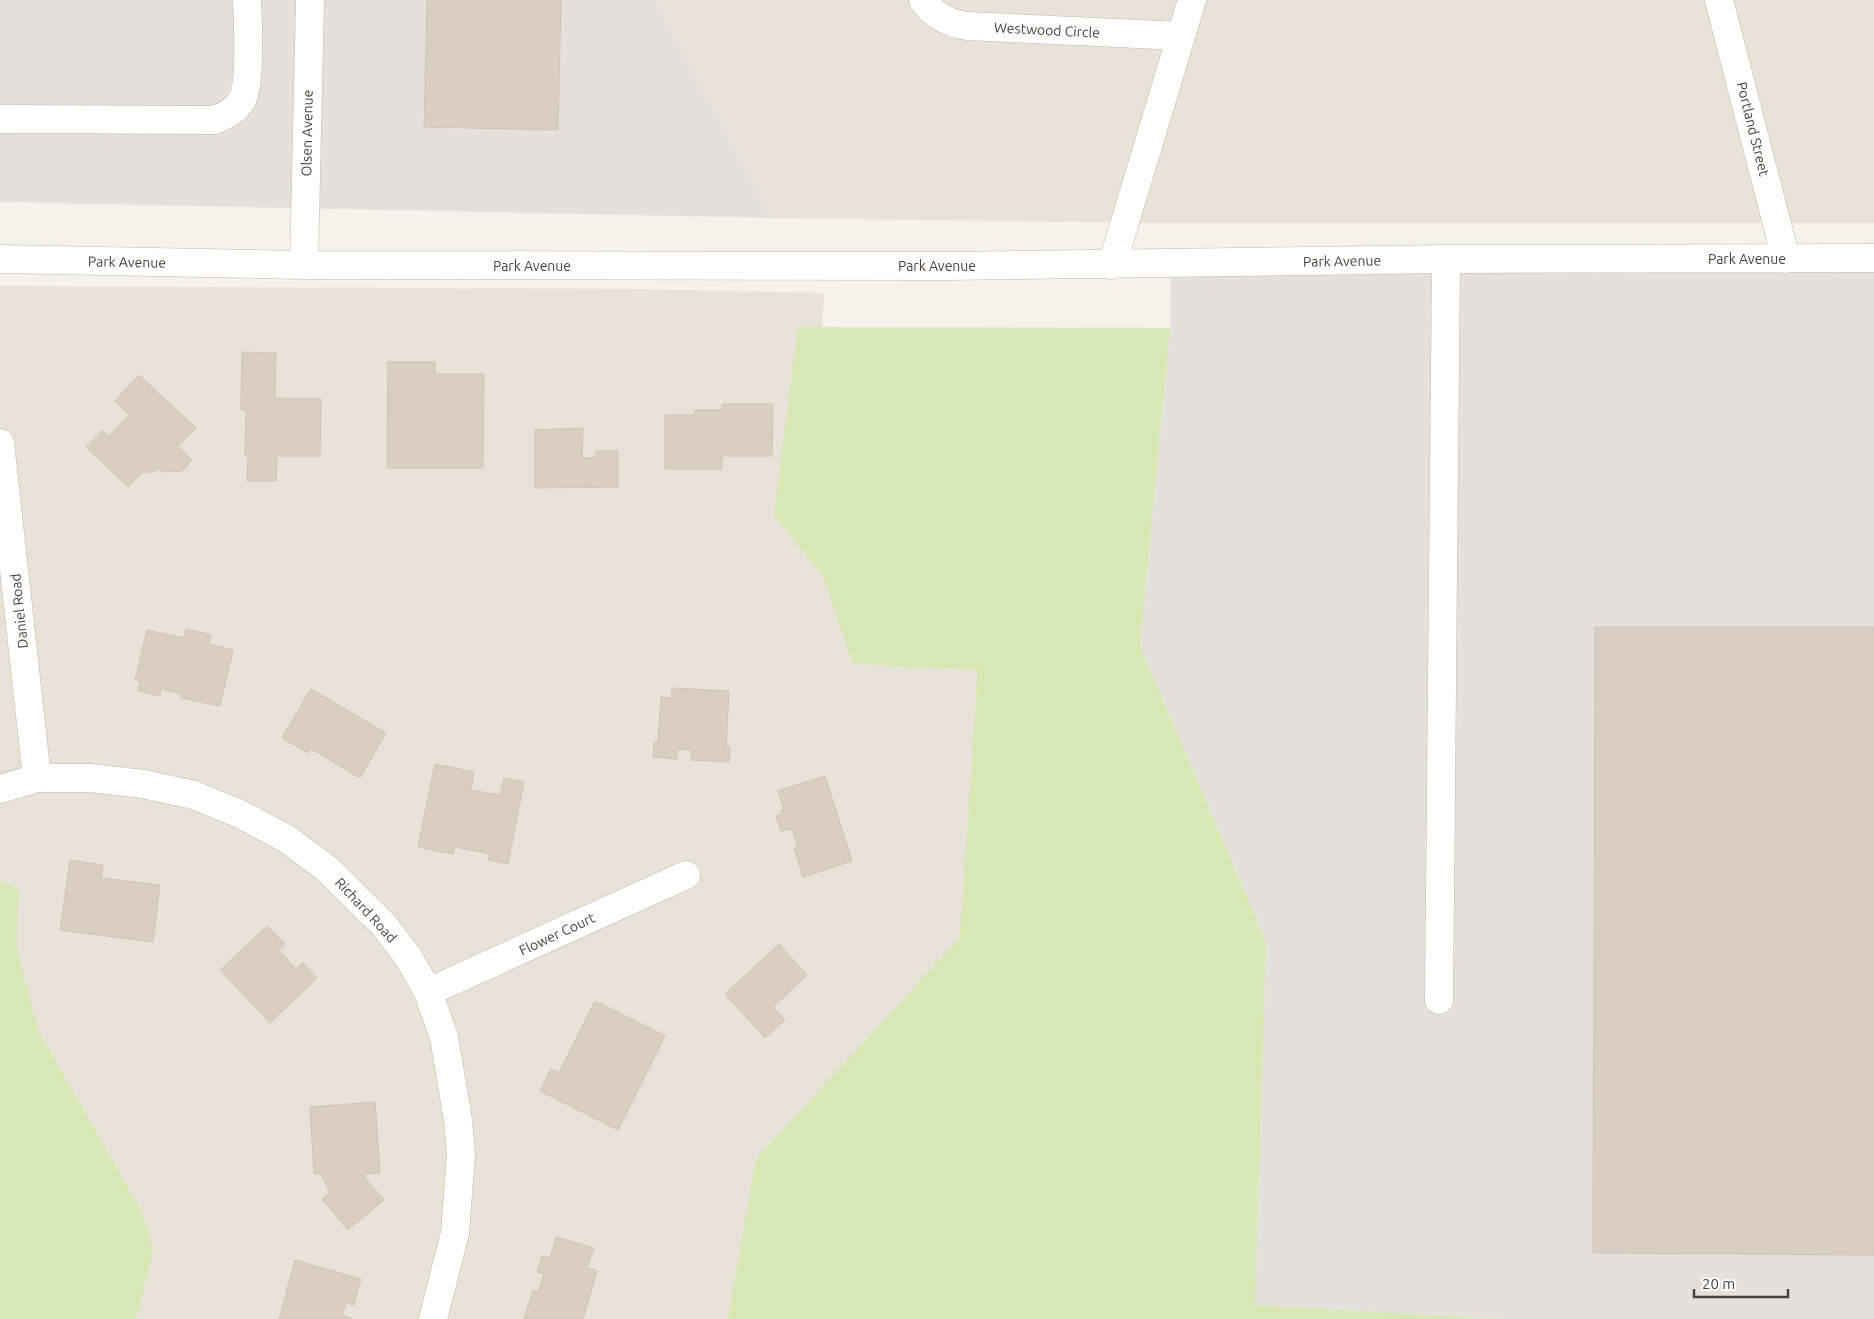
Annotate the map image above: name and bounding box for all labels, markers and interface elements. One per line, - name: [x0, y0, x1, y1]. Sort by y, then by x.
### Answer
- street label: Westwood Circle: [994, 19, 1100, 41]
- street label: Portland Street: [1734, 80, 1773, 178]
- street label: Olsen Avenue: [298, 90, 316, 176]
- street label: Park Avenue: [1708, 251, 1786, 267]
- street label: Park Avenue: [1303, 252, 1381, 270]
- street label: Park Avenue: [88, 253, 166, 271]
- street label: Park Avenue: [493, 258, 571, 274]
- street label: Park Avenue: [898, 258, 976, 274]
- street label: Daniel Road: [7, 573, 31, 649]
- street label: Richard Road: [332, 874, 400, 946]
- street label: Flower Court: [517, 909, 598, 959]
- scale bar: [1694, 1266, 1788, 1298]
- text: 20 m: [1702, 1275, 1735, 1292]

